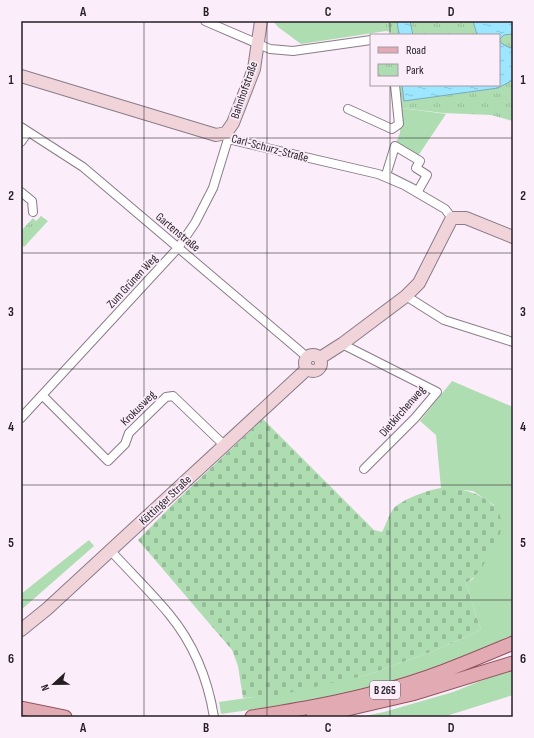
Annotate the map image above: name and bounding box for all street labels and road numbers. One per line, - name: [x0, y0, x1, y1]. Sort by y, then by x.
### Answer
- street label: Bahnhofstraße: [228, 59, 261, 121]
- street label: Carl-Schurz-Straße: [230, 131, 310, 166]
- street label: Gartenstraße: [152, 209, 203, 255]
- street label: Zum Grünen Weg: [104, 251, 161, 311]
- street label: Dietkirchenweg: [376, 383, 429, 440]
- street label: Krokusweg: [118, 387, 159, 429]
- street label: Köttinger Straße: [136, 472, 195, 528]
- road number: B 265: [370, 681, 400, 699]

